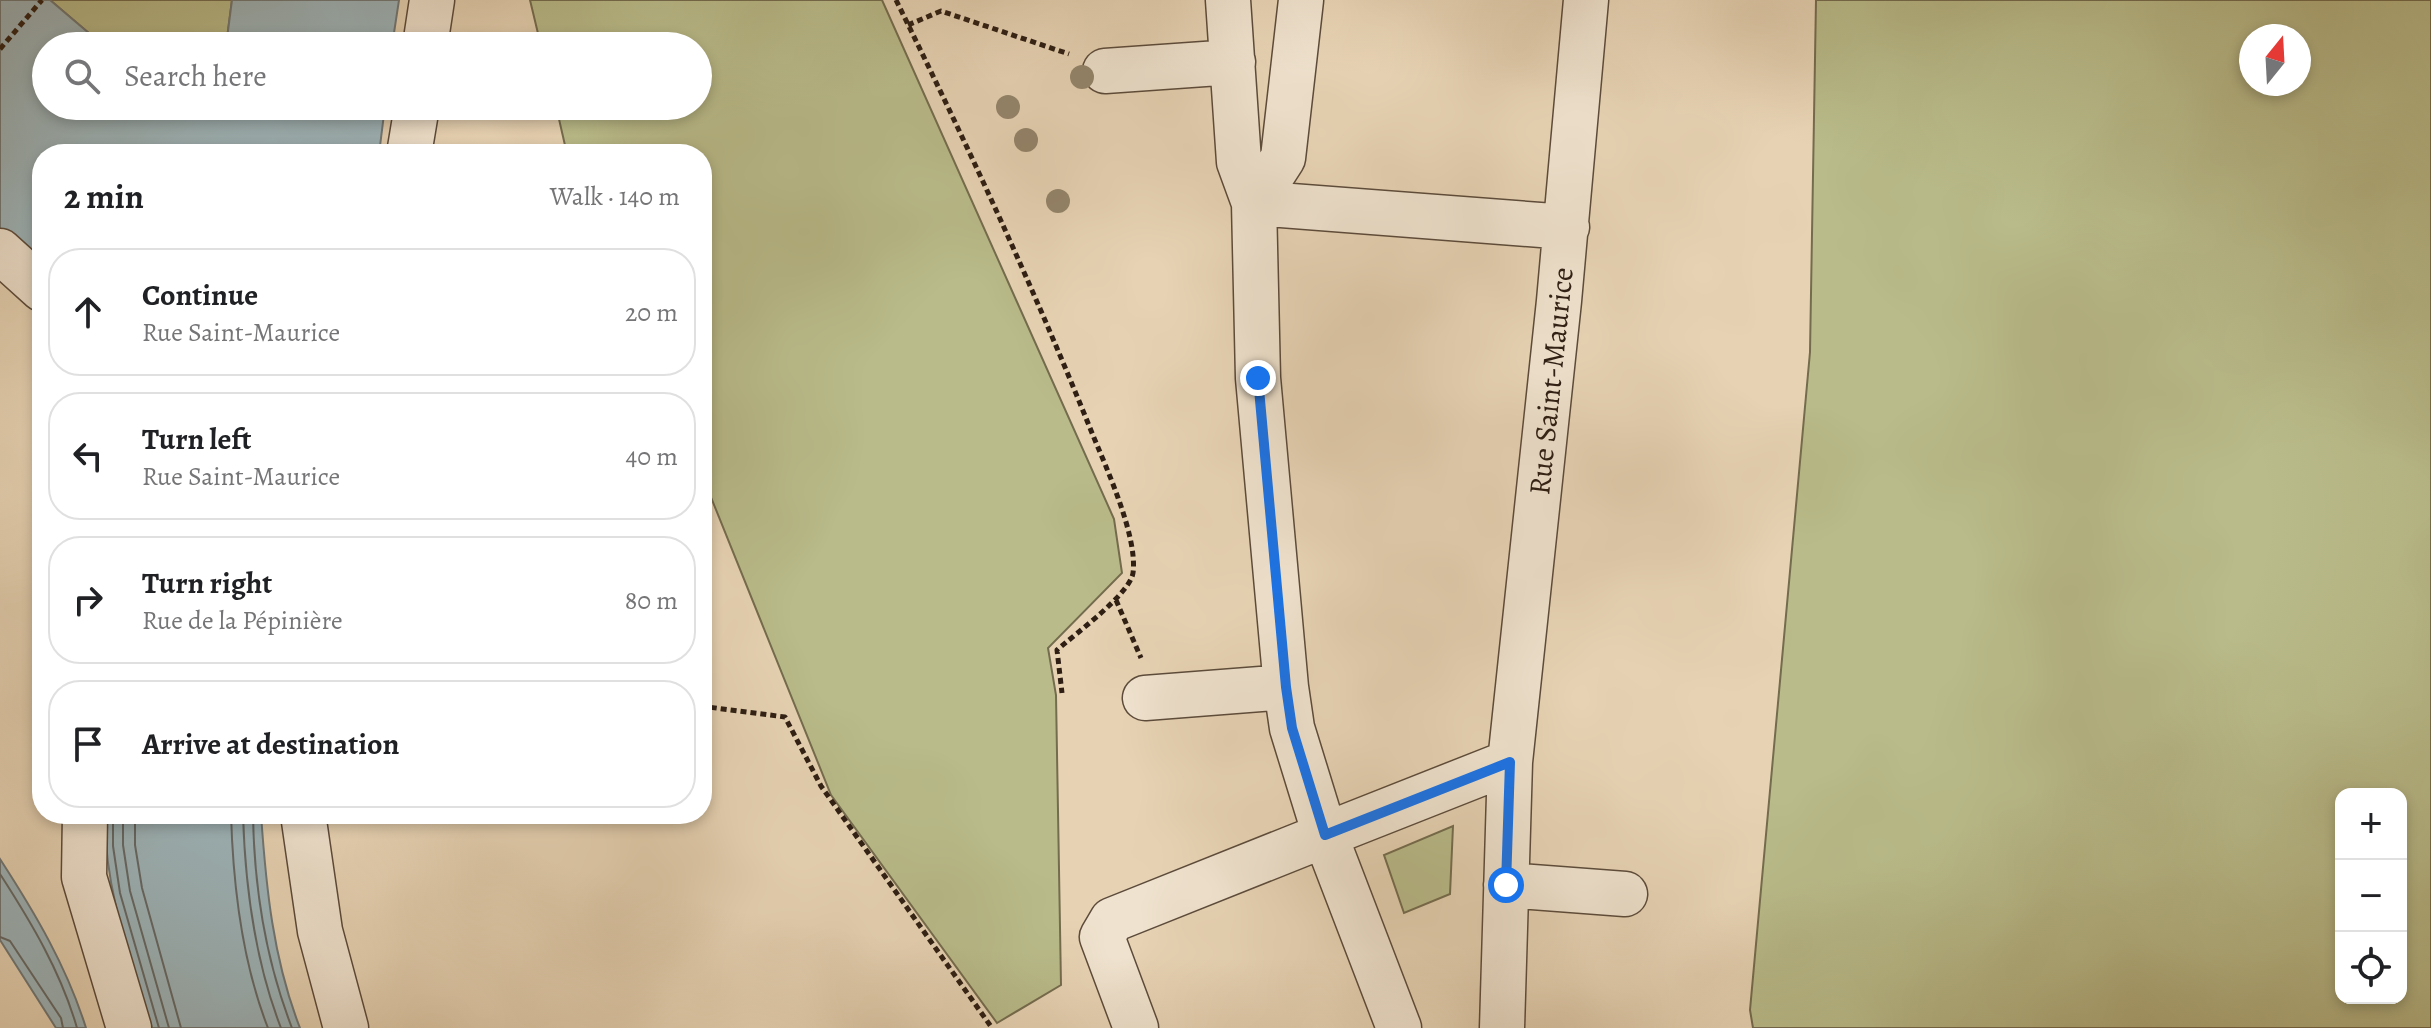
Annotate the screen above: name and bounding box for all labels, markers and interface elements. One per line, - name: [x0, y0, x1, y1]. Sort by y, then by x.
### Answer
- north arrow: [2239, 24, 2311, 96]
- search box: [32, 32, 712, 120]
- icon: search: [60, 54, 104, 98]
- text: Search here: [124, 56, 267, 96]
- text: 2 min: [64, 173, 144, 220]
- text: Walk · 140 m: [550, 179, 680, 214]
- street label: Rue Saint-Maurice: [1519, 265, 1583, 497]
- text: Continue: [142, 275, 258, 315]
- icon: ahead: [66, 290, 110, 334]
- text: 20 m: [625, 295, 678, 330]
- text: Rue Saint-Maurice: [142, 315, 340, 350]
- route end: [1240, 360, 1276, 396]
- text: Turn left: [142, 419, 251, 459]
- icon: left: [66, 434, 110, 478]
- text: 40 m: [626, 439, 678, 474]
- text: Rue Saint-Maurice: [142, 459, 340, 494]
- text: Turn right: [142, 563, 272, 603]
- icon: right: [66, 578, 110, 622]
- text: 80 m: [625, 583, 678, 618]
- text: Rue de la Pépinière: [142, 603, 343, 638]
- icon: arrive: [66, 722, 110, 766]
- text: Arrive at destination: [142, 724, 399, 764]
- map controls: [2335, 788, 2407, 1004]
- button: +: [2335, 788, 2407, 860]
- button: −: [2335, 860, 2407, 932]
- route start: [1488, 867, 1524, 903]
- button: locate: [2335, 932, 2407, 1004]

